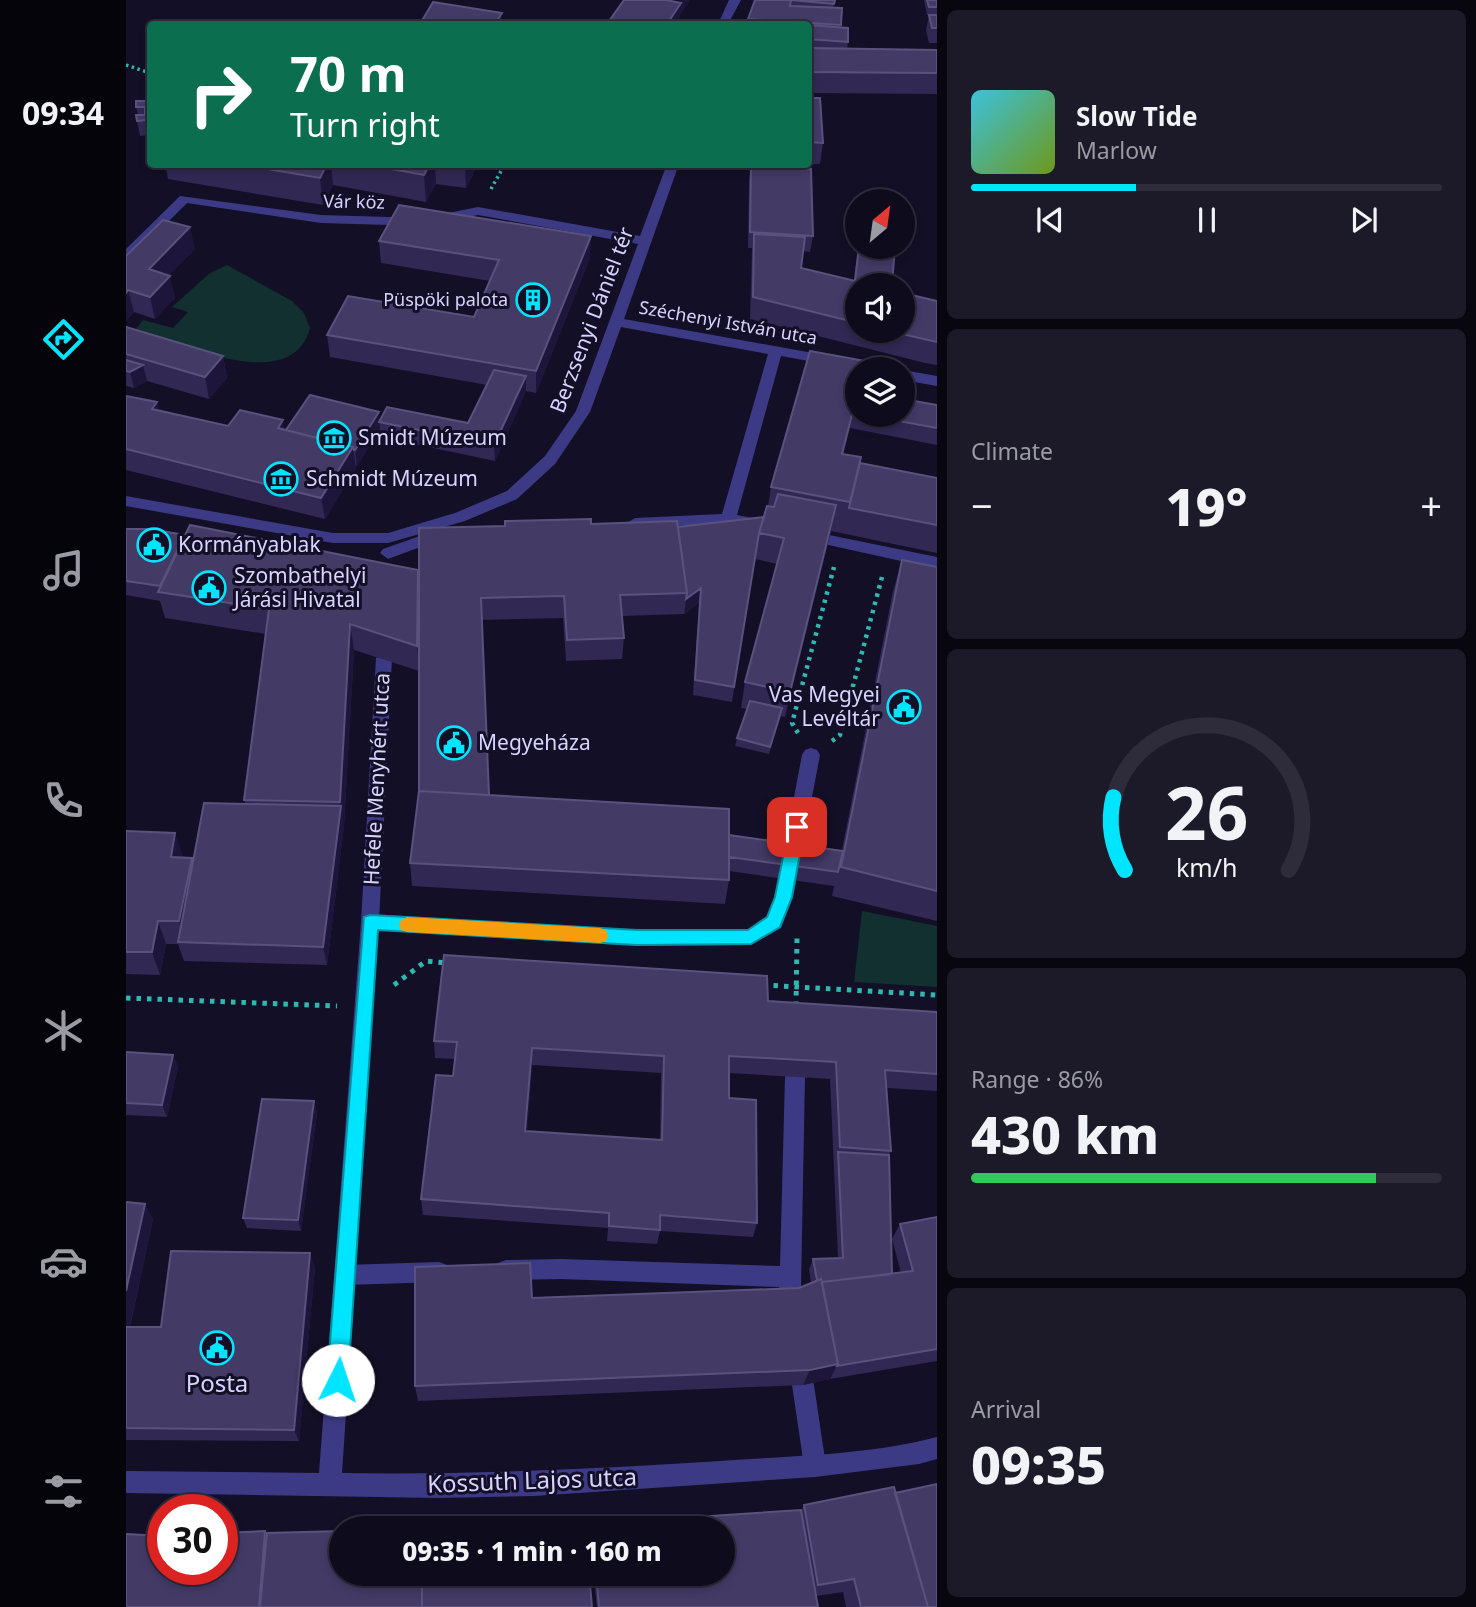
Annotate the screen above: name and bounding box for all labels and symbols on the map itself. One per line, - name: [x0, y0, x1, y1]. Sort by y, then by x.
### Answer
- street label: Vár köz: [323, 188, 385, 214]
- north arrow: [845, 189, 915, 259]
- street label: Berzsenyi Dániel tér: [543, 222, 640, 417]
- building icon: Püspöki palota: [514, 281, 552, 319]
- place label: Püspöki palota: [383, 287, 508, 311]
- street label: Széchenyi István utca: [637, 295, 819, 350]
- museum icon: Smidt Múzeum: [315, 419, 353, 457]
- place label: Smidt Múzeum: [358, 423, 507, 451]
- museum icon: Schmidt Múzeum: [262, 460, 300, 498]
- place label: Schmidt Múzeum: [306, 464, 478, 492]
- public building icon: Kormányablak: [135, 526, 173, 564]
- place label: Kormányablak: [178, 530, 321, 558]
- place label: Szombathelyi Járási Hivatal: [232, 561, 366, 613]
- public building icon: Szombathelyi Járási Hivatal: [190, 569, 228, 607]
- street label: Hefele Menyhért utca: [356, 672, 396, 886]
- place label: Vas Megyei Levéltár: [769, 680, 880, 732]
- public building icon: Vas Megyei Levéltár: [885, 688, 923, 726]
- public building icon: Megyeháza: [435, 724, 473, 762]
- place label: Megyeháza: [478, 728, 591, 756]
- pin: [767, 797, 827, 857]
- public building icon: Posta: [198, 1329, 236, 1367]
- position arrow: [301, 1343, 375, 1417]
- place label: Posta: [186, 1366, 248, 1399]
- street label: Kossuth Lajos utca: [426, 1459, 637, 1500]
- speed limit sign: 30: [147, 1494, 238, 1585]

